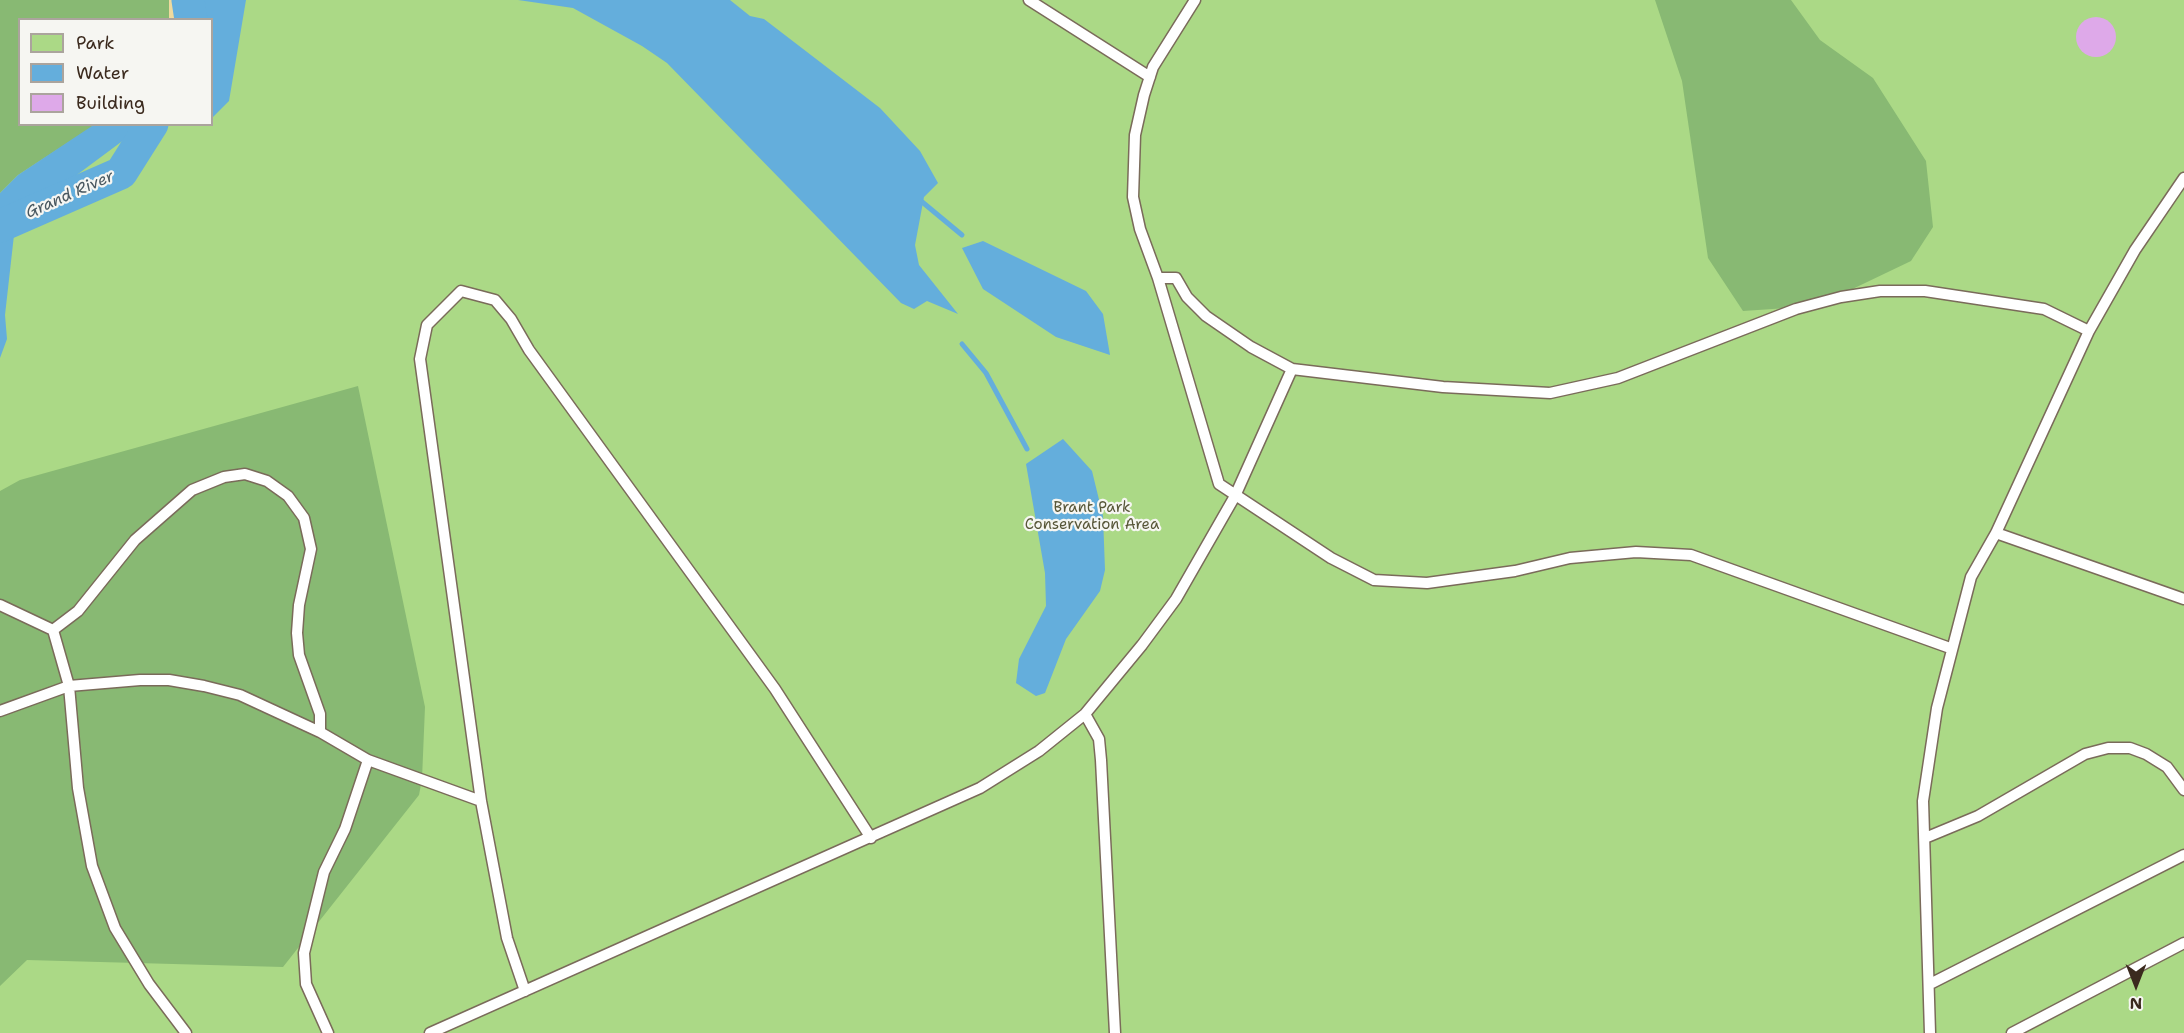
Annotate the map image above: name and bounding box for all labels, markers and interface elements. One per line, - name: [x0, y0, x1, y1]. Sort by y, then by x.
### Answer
- legend: [18, 18, 213, 126]
- text: Park: [76, 31, 115, 55]
- text: Water: [76, 61, 129, 85]
- text: Building: [76, 91, 145, 115]
- water label: Grand River: [23, 167, 117, 223]
- park label: Brant Park Conservation Area: [1025, 499, 1159, 534]
- north arrow: [2106, 955, 2166, 1015]
- text: N: [2130, 993, 2142, 1014]

